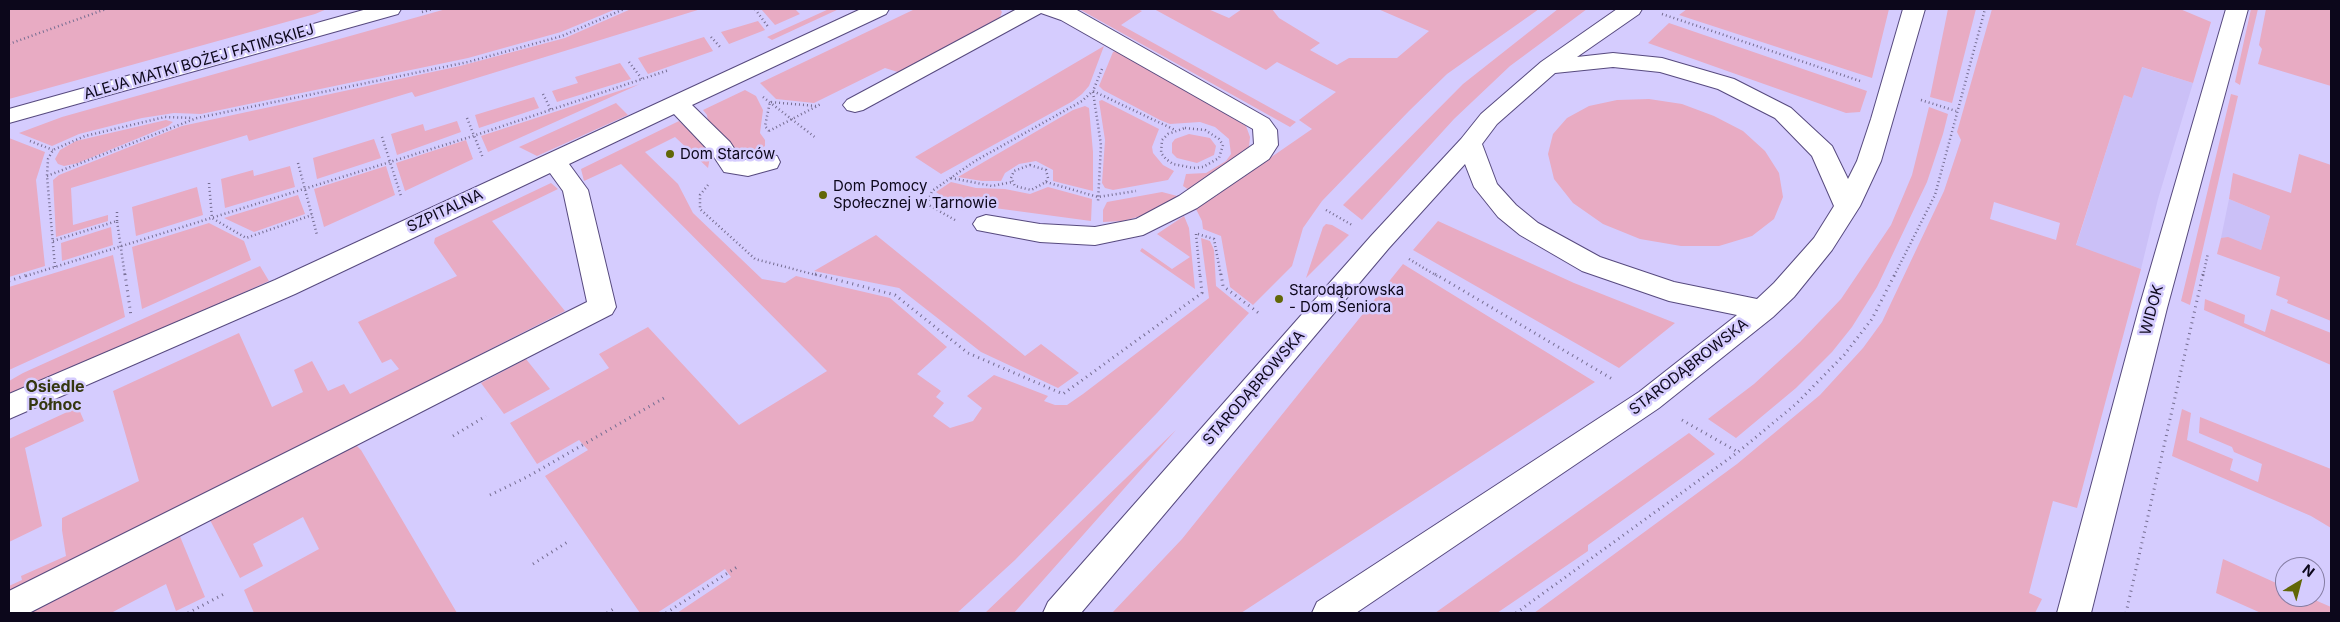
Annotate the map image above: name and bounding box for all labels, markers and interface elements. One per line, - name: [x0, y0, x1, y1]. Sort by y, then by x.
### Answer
- street label: ALEJA MATKI BOŻEJ FATIMSKIEJ: [82, 20, 316, 104]
- place label: Dom Starców: [680, 145, 775, 163]
- marker: Dom Starców: [664, 148, 676, 160]
- place label: Dom Pomocy Społecznej w Tarnowie: [833, 177, 997, 212]
- street label: SZPITALNA: [404, 186, 486, 236]
- marker: Dom Pomocy Społecznej w Tarnowie: [817, 189, 829, 201]
- place label: Starodąbrowska - Dom Seniora: [1289, 281, 1404, 316]
- street label: WIDOK: [2137, 283, 2167, 337]
- marker: Starodąbrowska - Dom Seniora: [1273, 293, 1285, 305]
- street label: STARODĄBROWSKA: [1626, 315, 1752, 419]
- street label: STARODĄBROWSKA: [1199, 327, 1309, 449]
- district label: Osiedle Północ: [25, 377, 85, 415]
- north arrow: [2275, 557, 2325, 607]
- text: N: [2299, 560, 2318, 580]

